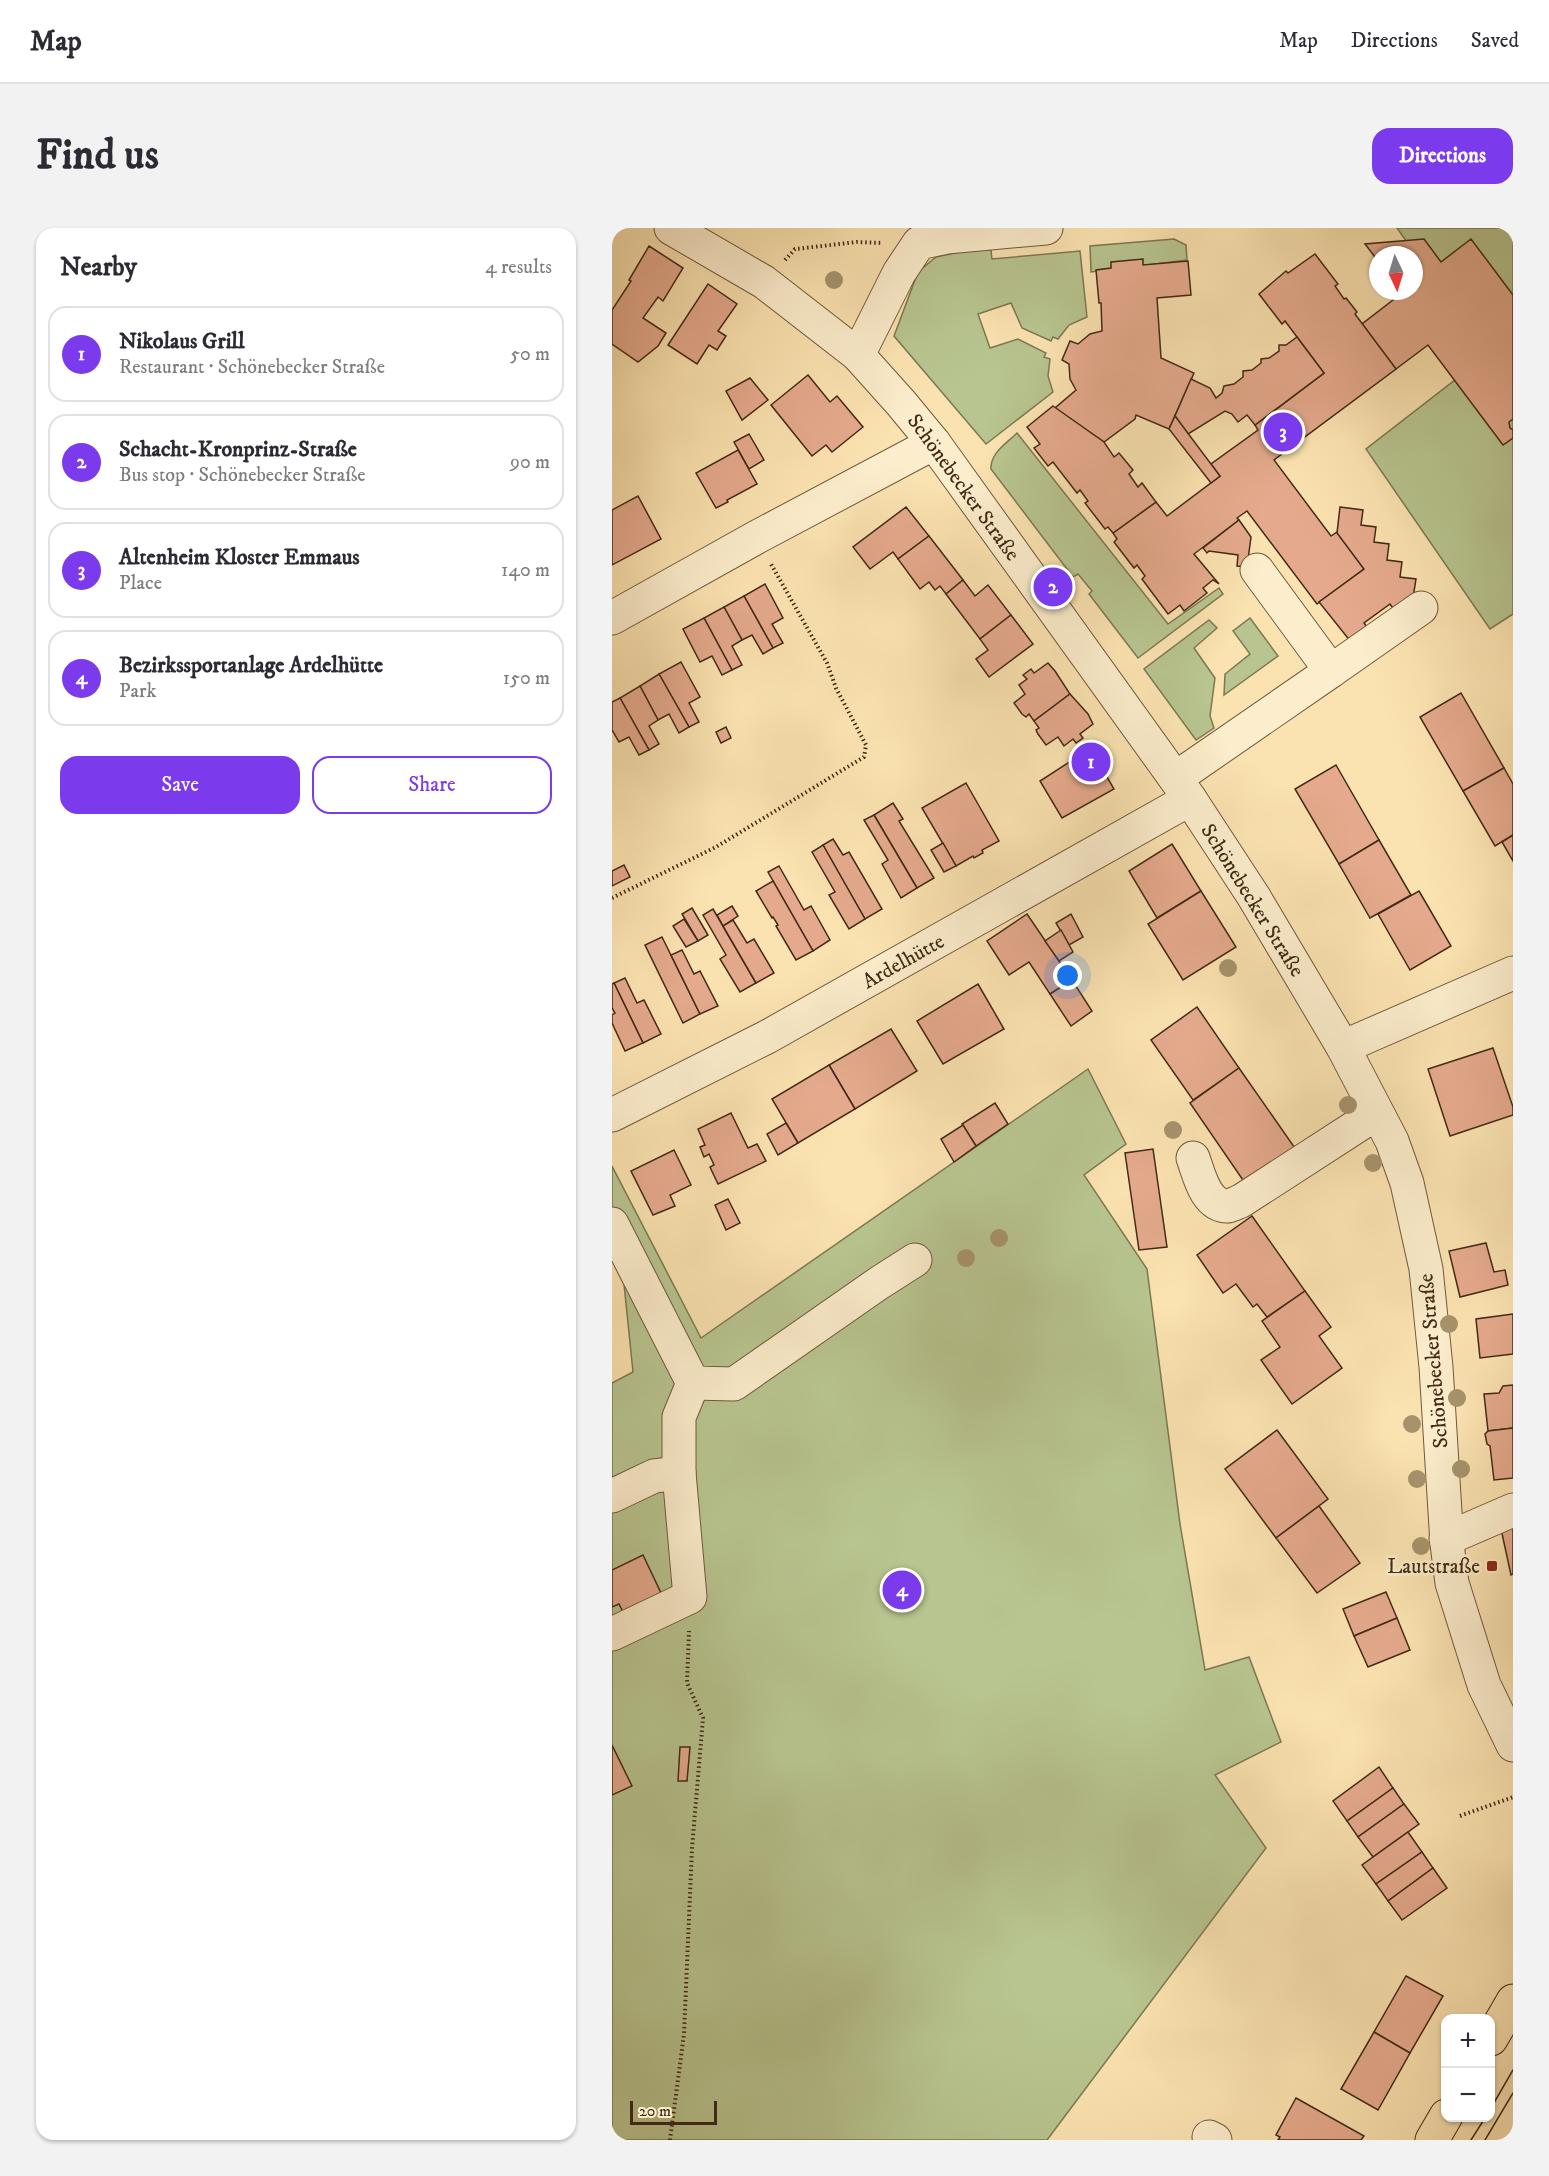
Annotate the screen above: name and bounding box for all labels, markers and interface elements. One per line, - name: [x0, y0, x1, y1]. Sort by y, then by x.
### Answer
- text: Map: [30, 24, 82, 59]
- text: Map: [1279, 28, 1318, 54]
- text: Directions: [1351, 28, 1438, 54]
- text: Saved: [1471, 28, 1519, 54]
- button: Directions: [1372, 128, 1513, 184]
- text: Find us: [36, 130, 159, 182]
- north arrow: [1369, 246, 1423, 300]
- text: Nearby: [60, 251, 137, 284]
- text: 4 results: [485, 255, 552, 280]
- text: Nikolaus Grill: [119, 328, 245, 355]
- text: 1: [78, 342, 85, 367]
- text: 50 m: [510, 342, 550, 367]
- text: Restaurant · Schönebecker Straße: [119, 355, 385, 380]
- street label: Schönebecker Straße: [901, 409, 1025, 566]
- pin: 3: [1264, 410, 1302, 454]
- text: Schacht-Kronprinz-Straße: [119, 436, 357, 463]
- text: 2: [77, 450, 86, 475]
- text: 90 m: [510, 450, 550, 475]
- text: Bus stop · Schönebecker Straße: [119, 463, 366, 488]
- text: Altenheim Kloster Emmaus: [119, 544, 360, 571]
- text: 3: [78, 558, 85, 583]
- text: 140 m: [501, 558, 550, 583]
- pin: 2: [1034, 564, 1072, 610]
- text: Place: [119, 571, 162, 596]
- text: Bezirkssportanlage Ardelhütte: [119, 652, 383, 679]
- text: 4: [76, 666, 87, 691]
- text: 150 m: [503, 666, 550, 691]
- text: Park: [119, 679, 156, 704]
- pin: 1: [1072, 740, 1110, 784]
- button: Save: [60, 756, 300, 814]
- button: Share: [312, 756, 552, 814]
- street label: Schönebecker Straße: [1195, 819, 1310, 982]
- street label: Ardelhütte: [858, 929, 949, 995]
- your location: [1053, 961, 1082, 990]
- street label: Schönebecker Straße: [1413, 1272, 1455, 1449]
- place label: Lautstraße: [1387, 1554, 1480, 1580]
- marker: Lautstraße: [1485, 1559, 1499, 1573]
- pin: 4: [882, 1568, 922, 1612]
- map controls: [1441, 2014, 1495, 2122]
- button: +: [1441, 2014, 1495, 2068]
- button: −: [1441, 2068, 1495, 2122]
- scale bar: [630, 2098, 717, 2126]
- text: 20 m: [639, 2101, 671, 2121]

